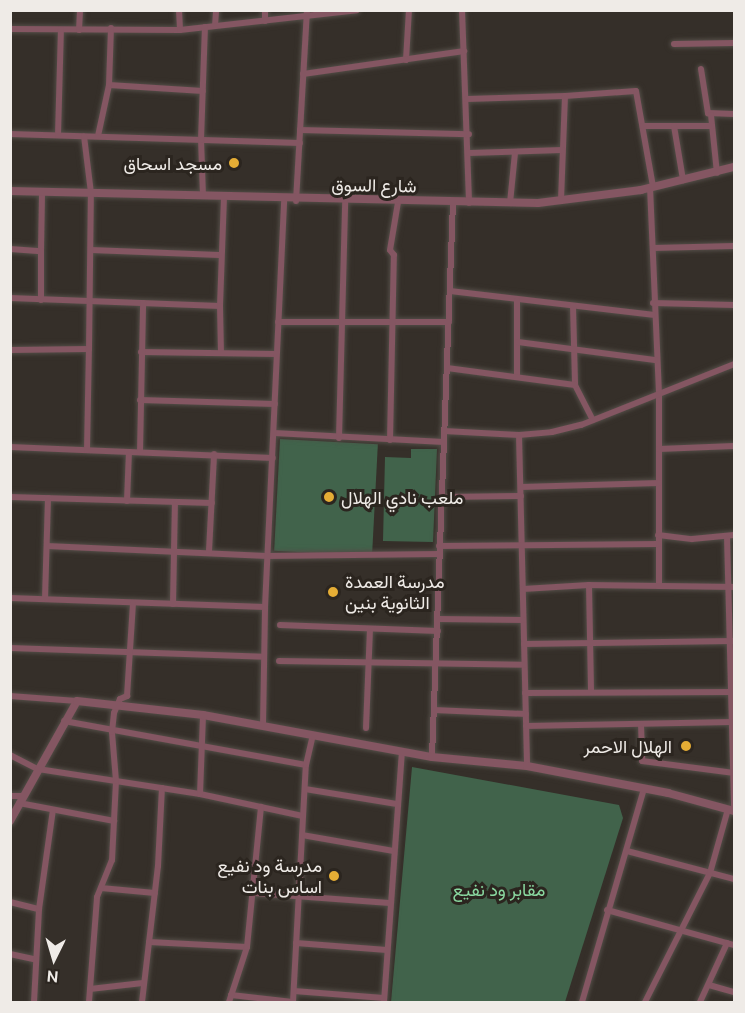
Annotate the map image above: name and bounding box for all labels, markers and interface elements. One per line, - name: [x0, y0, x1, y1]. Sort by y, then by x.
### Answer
- place label: مسجد اسحاق: [123, 152, 222, 174]
- marker: مسجد اسحاق: [227, 156, 241, 170]
- street label: شارع السوق: [331, 173, 417, 197]
- place label: ملعب نادي الهلال: [341, 486, 463, 508]
- marker: ملعب نادي الهلال: [322, 490, 336, 504]
- place label: مدرسة العمدة الثانوية بنين: [345, 571, 445, 614]
- marker: مدرسة العمدة الثانوية بنين: [326, 585, 340, 599]
- place label: الهلال الاحمر: [583, 735, 672, 757]
- marker: الهلال الاحمر: [677, 737, 695, 755]
- place label: مدرسة ود نفيع اساس بنات: [217, 855, 322, 898]
- marker: مدرسة ود نفيع اساس بنات: [327, 869, 341, 883]
- park label: مقابر ود نفيع: [453, 878, 545, 900]
- north arrow: [24, 929, 84, 989]
- text: N: [46, 967, 59, 986]

